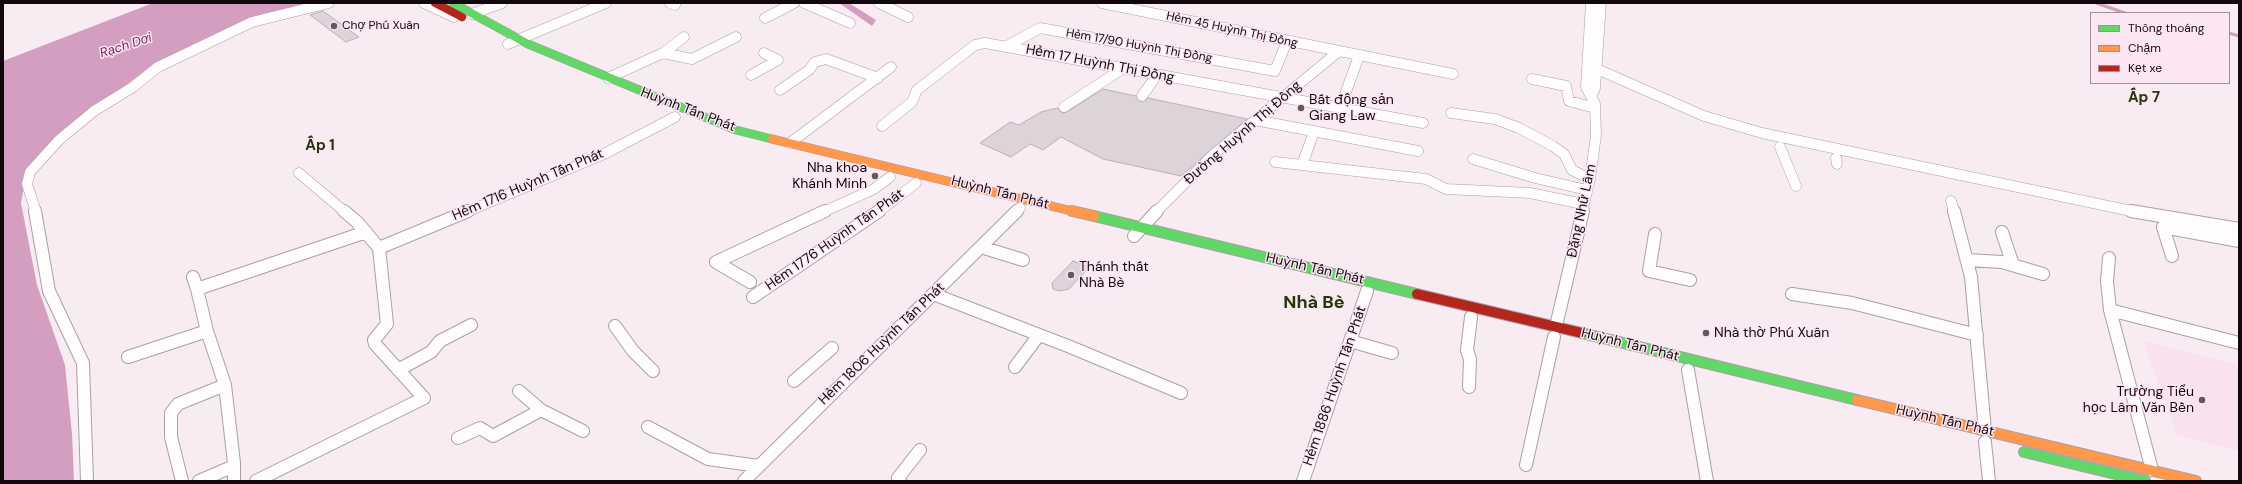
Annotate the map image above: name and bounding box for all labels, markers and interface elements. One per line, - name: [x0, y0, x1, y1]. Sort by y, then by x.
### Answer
- street label: Hẻm 45 Huỳnh Thị Đồng: [1165, 9, 1299, 51]
- legend: [2090, 12, 2230, 84]
- place label: Chợ Phú Xuân: [342, 19, 420, 33]
- text: Thông thoáng: [2128, 20, 2204, 36]
- marker: Chợ Phú Xuân: [329, 21, 339, 31]
- street label: Hẻm 17/90 Huỳnh Thị Đồng: [1065, 26, 1213, 66]
- water label: Rạch Dơi: [98, 30, 154, 62]
- text: Chậm: [2128, 40, 2161, 56]
- street label: Hẻm 17 Huỳnh Thị Đồng: [1024, 41, 1176, 87]
- text: Kẹt xe: [2128, 60, 2162, 76]
- street label: Đường Huỳnh Thị Đồng: [1181, 77, 1305, 189]
- street label: Huỳnh Tấn Phát: [638, 84, 738, 136]
- district label: Ấp 7: [2128, 89, 2160, 107]
- place label: Bất động sản Giang Law: [1309, 92, 1394, 124]
- marker: Bất động sản Giang Law: [1296, 103, 1306, 113]
- district label: Ấp 1: [305, 137, 335, 155]
- street label: Hẻm 1716 Huỳnh Tấn Phát: [450, 145, 606, 225]
- place label: Nha khoa Khánh Minh: [792, 160, 867, 192]
- street label: Đặng Nhữ Lâm: [1564, 163, 1600, 259]
- marker: Nha khoa Khánh Minh: [870, 171, 880, 181]
- street label: Huỳnh Tấn Phát: [949, 173, 1051, 213]
- street label: Hẻm 1776 Huỳnh Tấn Phát: [762, 186, 908, 294]
- street label: Huỳnh Tấn Phát: [1264, 250, 1366, 288]
- place label: Thánh thất Nhà Bè: [1079, 259, 1149, 292]
- marker: Thánh thất Nhà Bè: [1066, 270, 1076, 280]
- street label: Hẻm 1806 Huỳnh Tấn Phát: [815, 279, 949, 409]
- district label: Nhà Bè: [1283, 292, 1345, 314]
- street label: Hẻm 1886 Huỳnh Tấn Phát: [1300, 304, 1370, 468]
- street label: Huỳnh Tấn Phát: [1579, 325, 1681, 365]
- place label: Nhà thờ Phú Xuân: [1714, 325, 1829, 341]
- marker: Nhà thờ Phú Xuân: [1701, 328, 1711, 338]
- place label: Trường Tiểu học Lâm Văn Bền: [2083, 384, 2194, 416]
- marker: Trường Tiểu học Lâm Văn Bền: [2197, 395, 2207, 405]
- street label: Huỳnh Tấn Phát: [1894, 402, 1996, 440]

